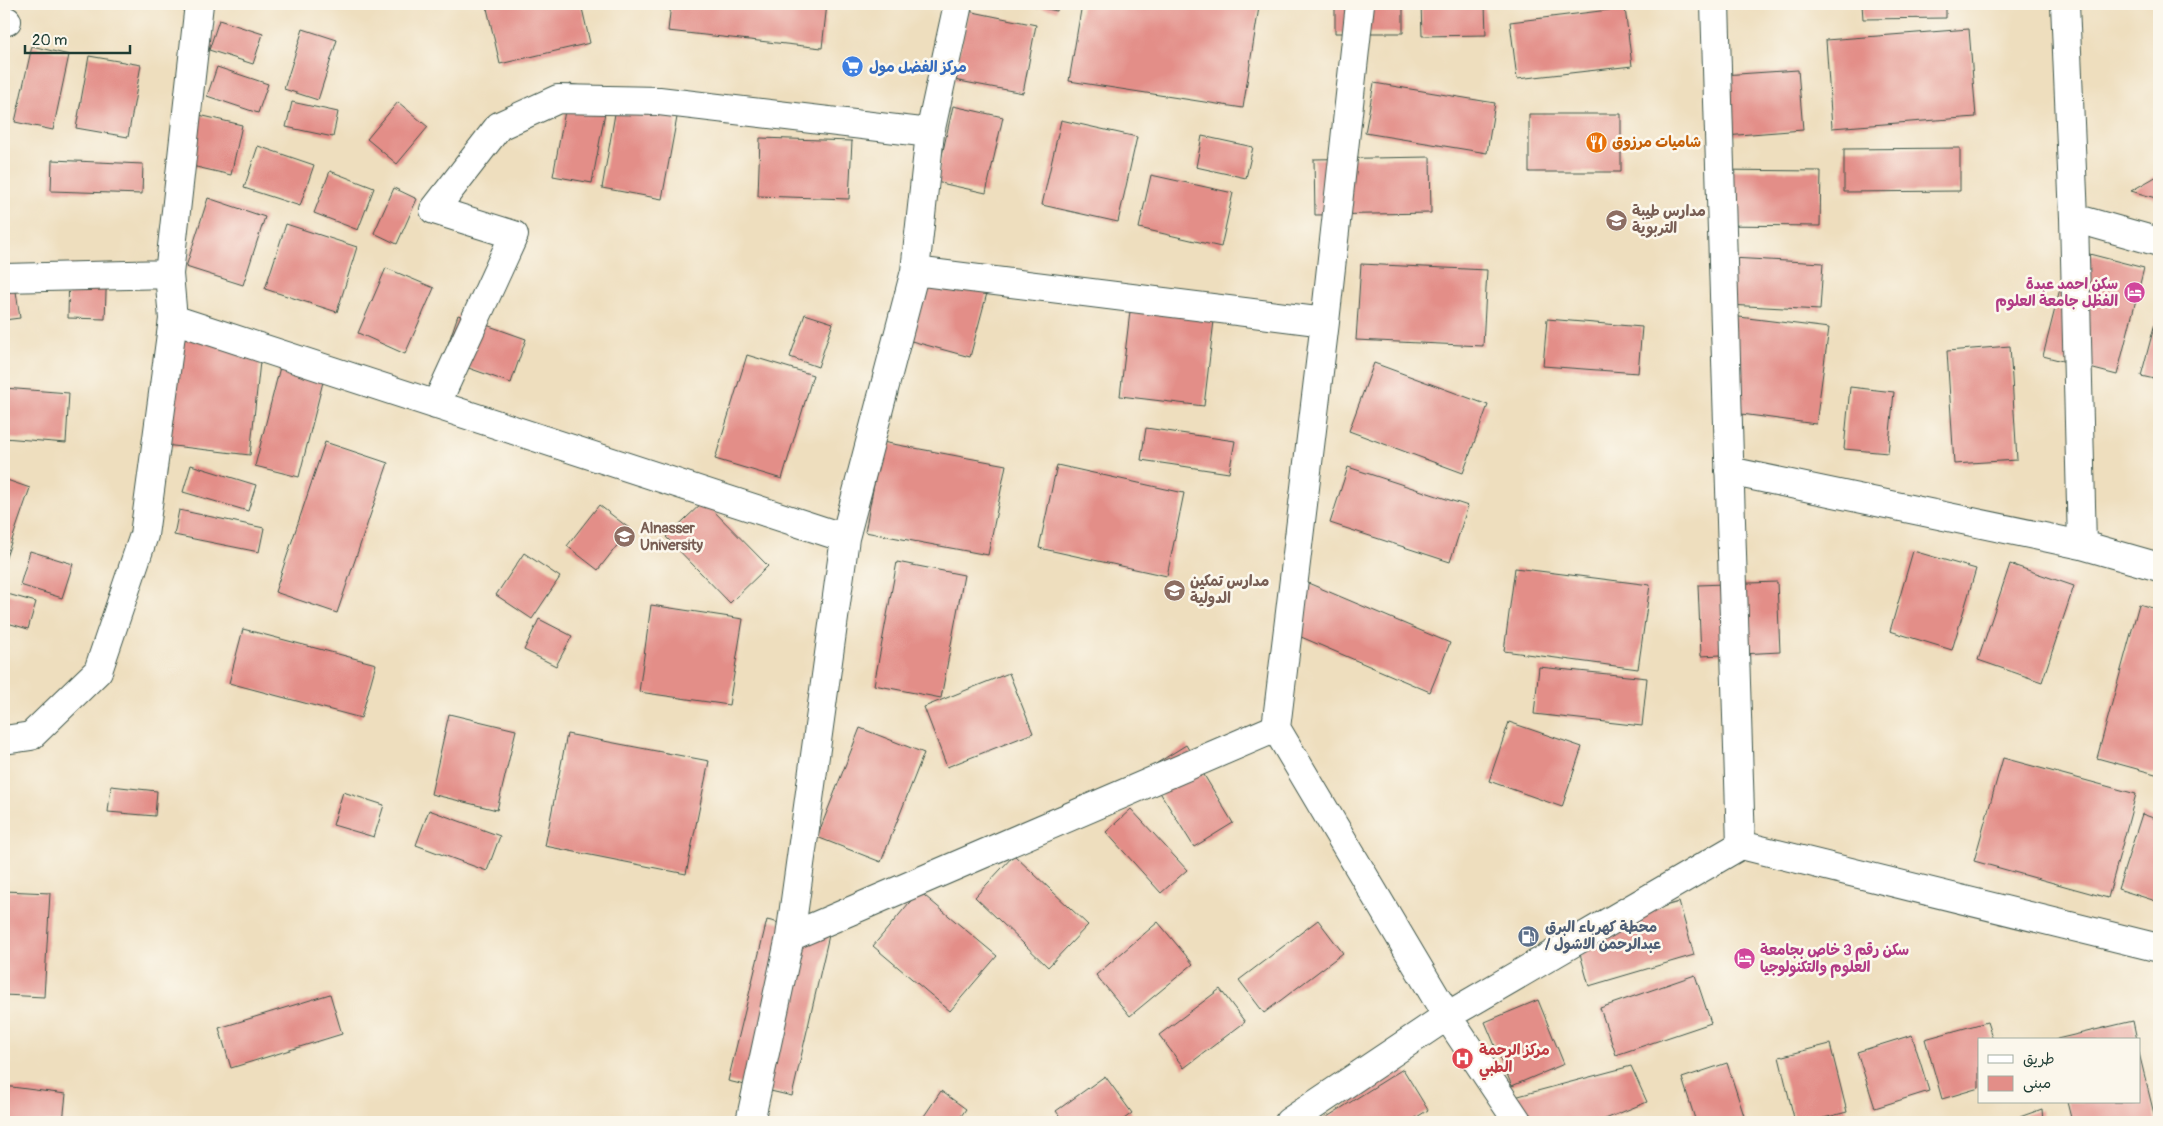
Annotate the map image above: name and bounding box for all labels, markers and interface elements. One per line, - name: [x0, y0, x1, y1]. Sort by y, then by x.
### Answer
- scale bar: [25, 22, 130, 54]
- text: 20 m: [32, 31, 67, 50]
- supermarket icon: مركز الفضل مول: [841, 55, 865, 79]
- place label: مركز الفضل مول: [869, 58, 967, 77]
- restaurant icon: شاميات مرزوق: [1584, 130, 1608, 154]
- place label: شاميات مرزوق: [1612, 133, 1701, 152]
- place label: مدارس طيبة التربوية: [1632, 202, 1706, 238]
- school or university icon: مدارس طيبة التربوية: [1604, 208, 1628, 232]
- place label: سكن احمد عبدة الفظل جامعة العلوم: [1996, 275, 2118, 312]
- hotel icon: سكن احمد عبدة الفظل جامعة العلوم: [2122, 281, 2146, 305]
- place label: Alnasser University: [640, 519, 703, 555]
- school or university icon: Alnasser University: [612, 525, 636, 549]
- place label: مدارس تمكين الدولية: [1190, 572, 1269, 608]
- school or university icon: مدارس تمكين الدولية: [1162, 578, 1186, 602]
- place label: محطة كهرباء البرق / عبدالرحمن الاشول: [1545, 918, 1661, 954]
- fuel station icon: محطة كهرباء البرق / عبدالرحمن الاشول: [1517, 924, 1541, 948]
- place label: سكن رقم 3 خاص بجامعة العلوم والتكنولوجيا: [1760, 941, 1909, 978]
- hotel icon: سكن رقم 3 خاص بجامعة العلوم والتكنولوجيا: [1732, 947, 1756, 971]
- legend: [1978, 1038, 2140, 1104]
- place label: مركز الرحمة الطبي: [1479, 1041, 1550, 1081]
- hospital icon: مركز الرحمة الطبي: [1451, 1047, 1475, 1071]
- text: طريق: [2023, 1050, 2055, 1069]
- text: مبنى: [2023, 1074, 2051, 1093]

